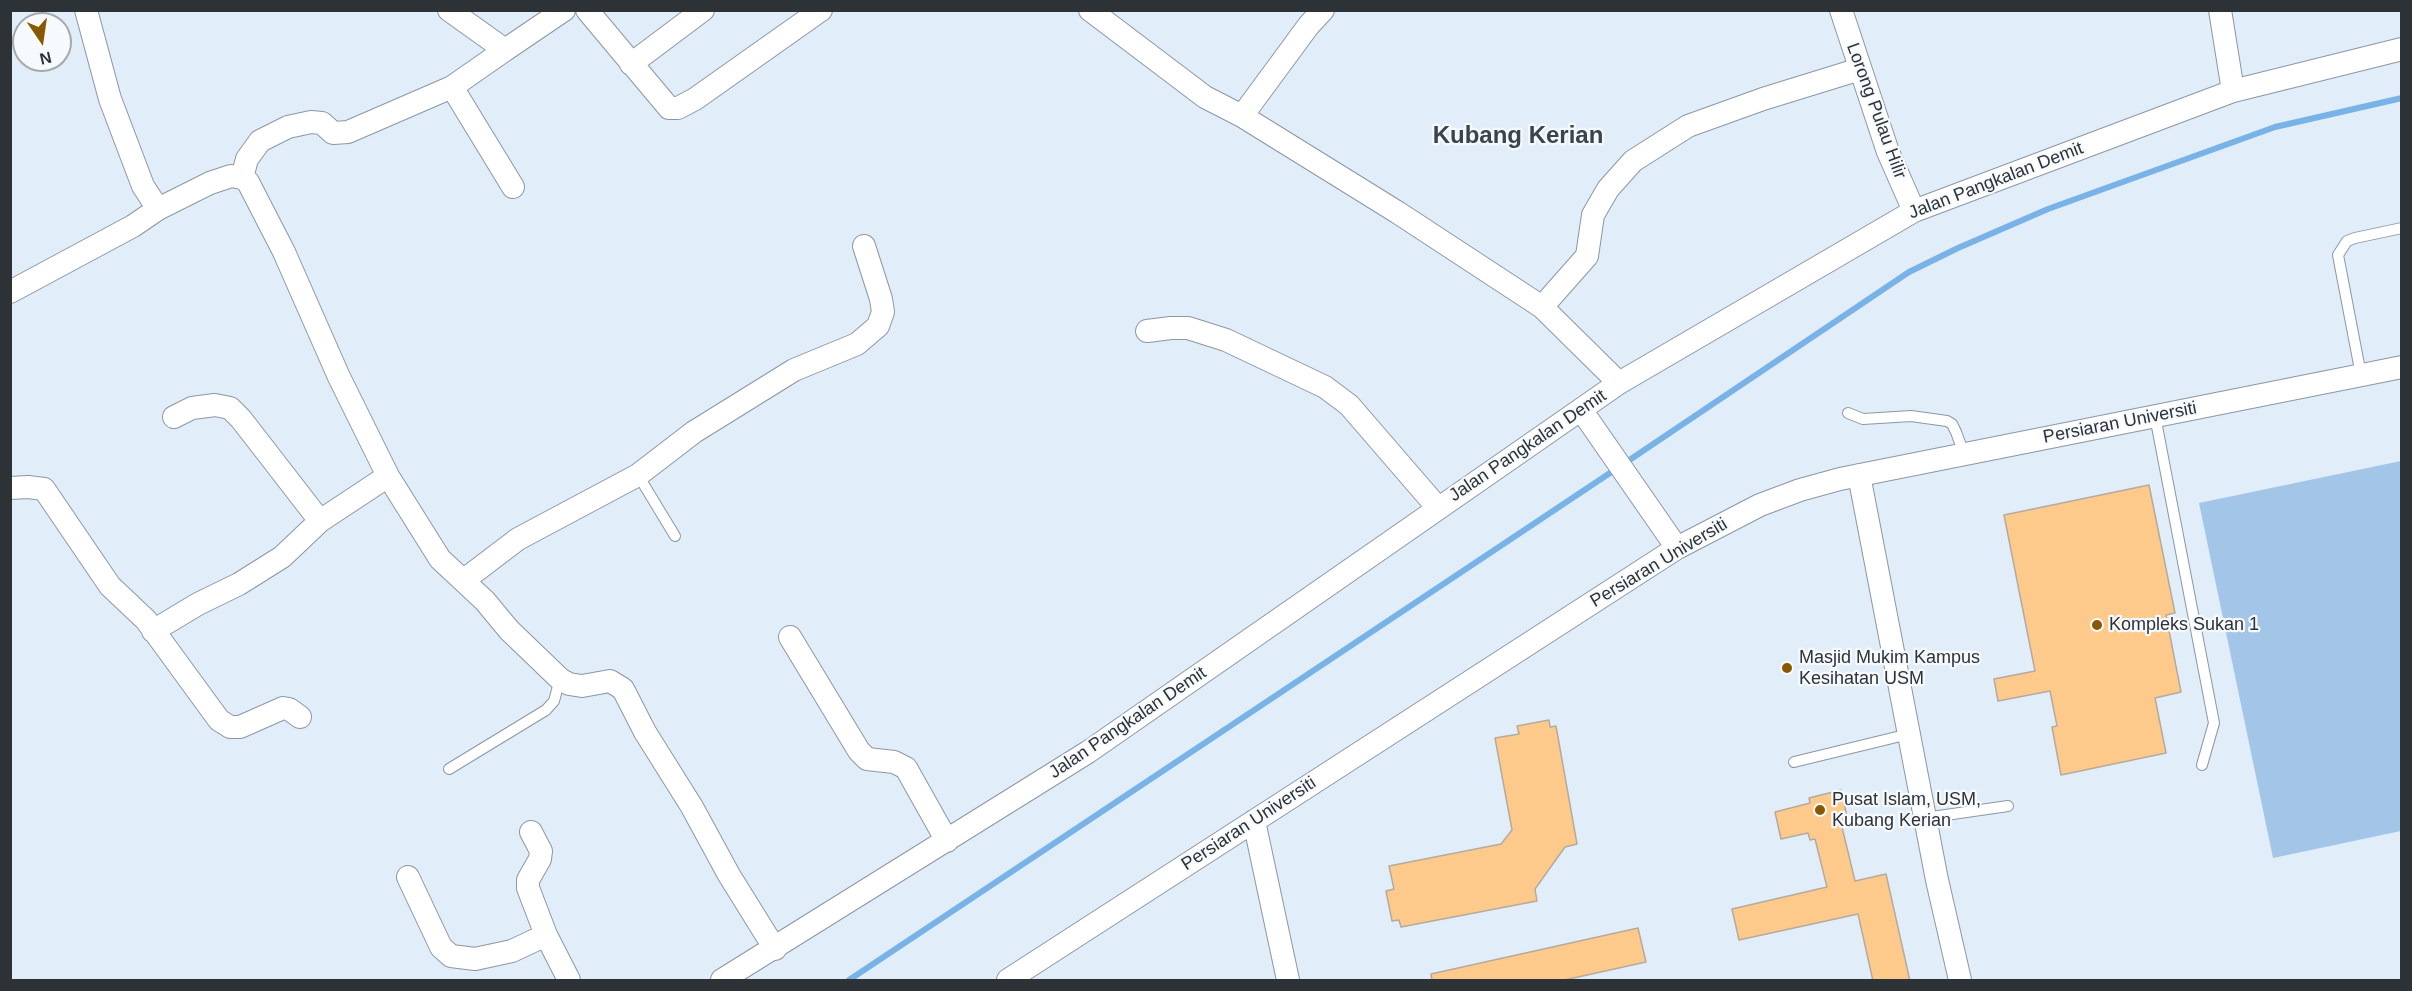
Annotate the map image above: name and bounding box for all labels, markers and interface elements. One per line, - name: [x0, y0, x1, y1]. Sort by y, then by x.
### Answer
- north arrow: [12, 12, 72, 72]
- street label: Lorong Pulau Hilir: [1841, 40, 1911, 182]
- text: N: [38, 48, 53, 68]
- district label: Kubang Kerian: [1433, 122, 1603, 150]
- street label: Jalan Pangkalan Demit: [1906, 138, 2086, 224]
- street label: Jalan Pangkalan Demit: [1445, 385, 1611, 507]
- street label: Persiaran Universiti: [2041, 398, 2199, 448]
- street label: Persiaran Universiti: [1587, 514, 1731, 612]
- place label: Kompleks Sukan 1: [2109, 614, 2259, 636]
- marker: Kompleks Sukan 1: [2090, 618, 2104, 632]
- place label: Masjid Mukim Kampus Kesihatan USM: [1799, 647, 1980, 690]
- marker: Masjid Mukim Kampus Kesihatan USM: [1780, 661, 1794, 675]
- street label: Jalan Pangkalan Demit: [1045, 662, 1211, 784]
- street label: Persiaran Universiti: [1178, 772, 1320, 876]
- place label: Pusat Islam, USM, Kubang Kerian: [1832, 789, 1981, 832]
- marker: Pusat Islam, USM, Kubang Kerian: [1813, 803, 1827, 817]

